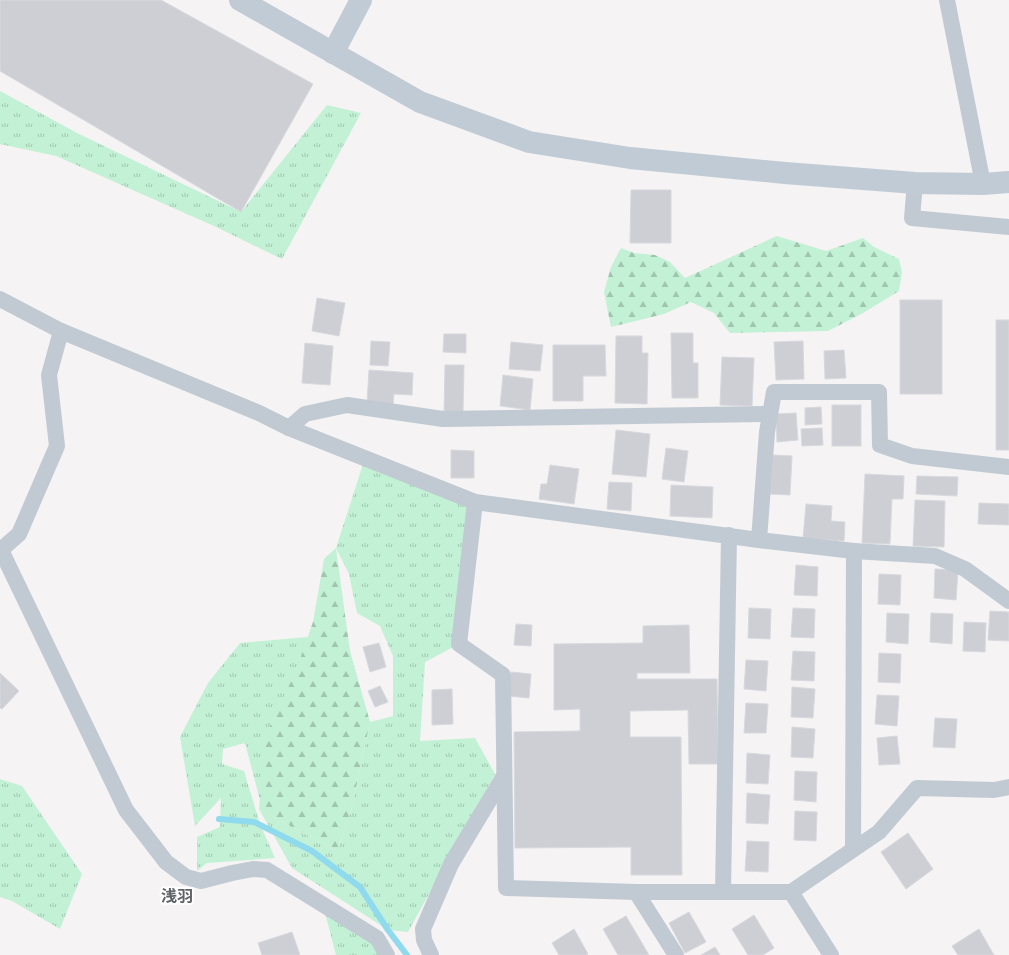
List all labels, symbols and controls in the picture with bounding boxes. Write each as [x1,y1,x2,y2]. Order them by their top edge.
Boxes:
district label: 浅羽 [161,887,193,906]

